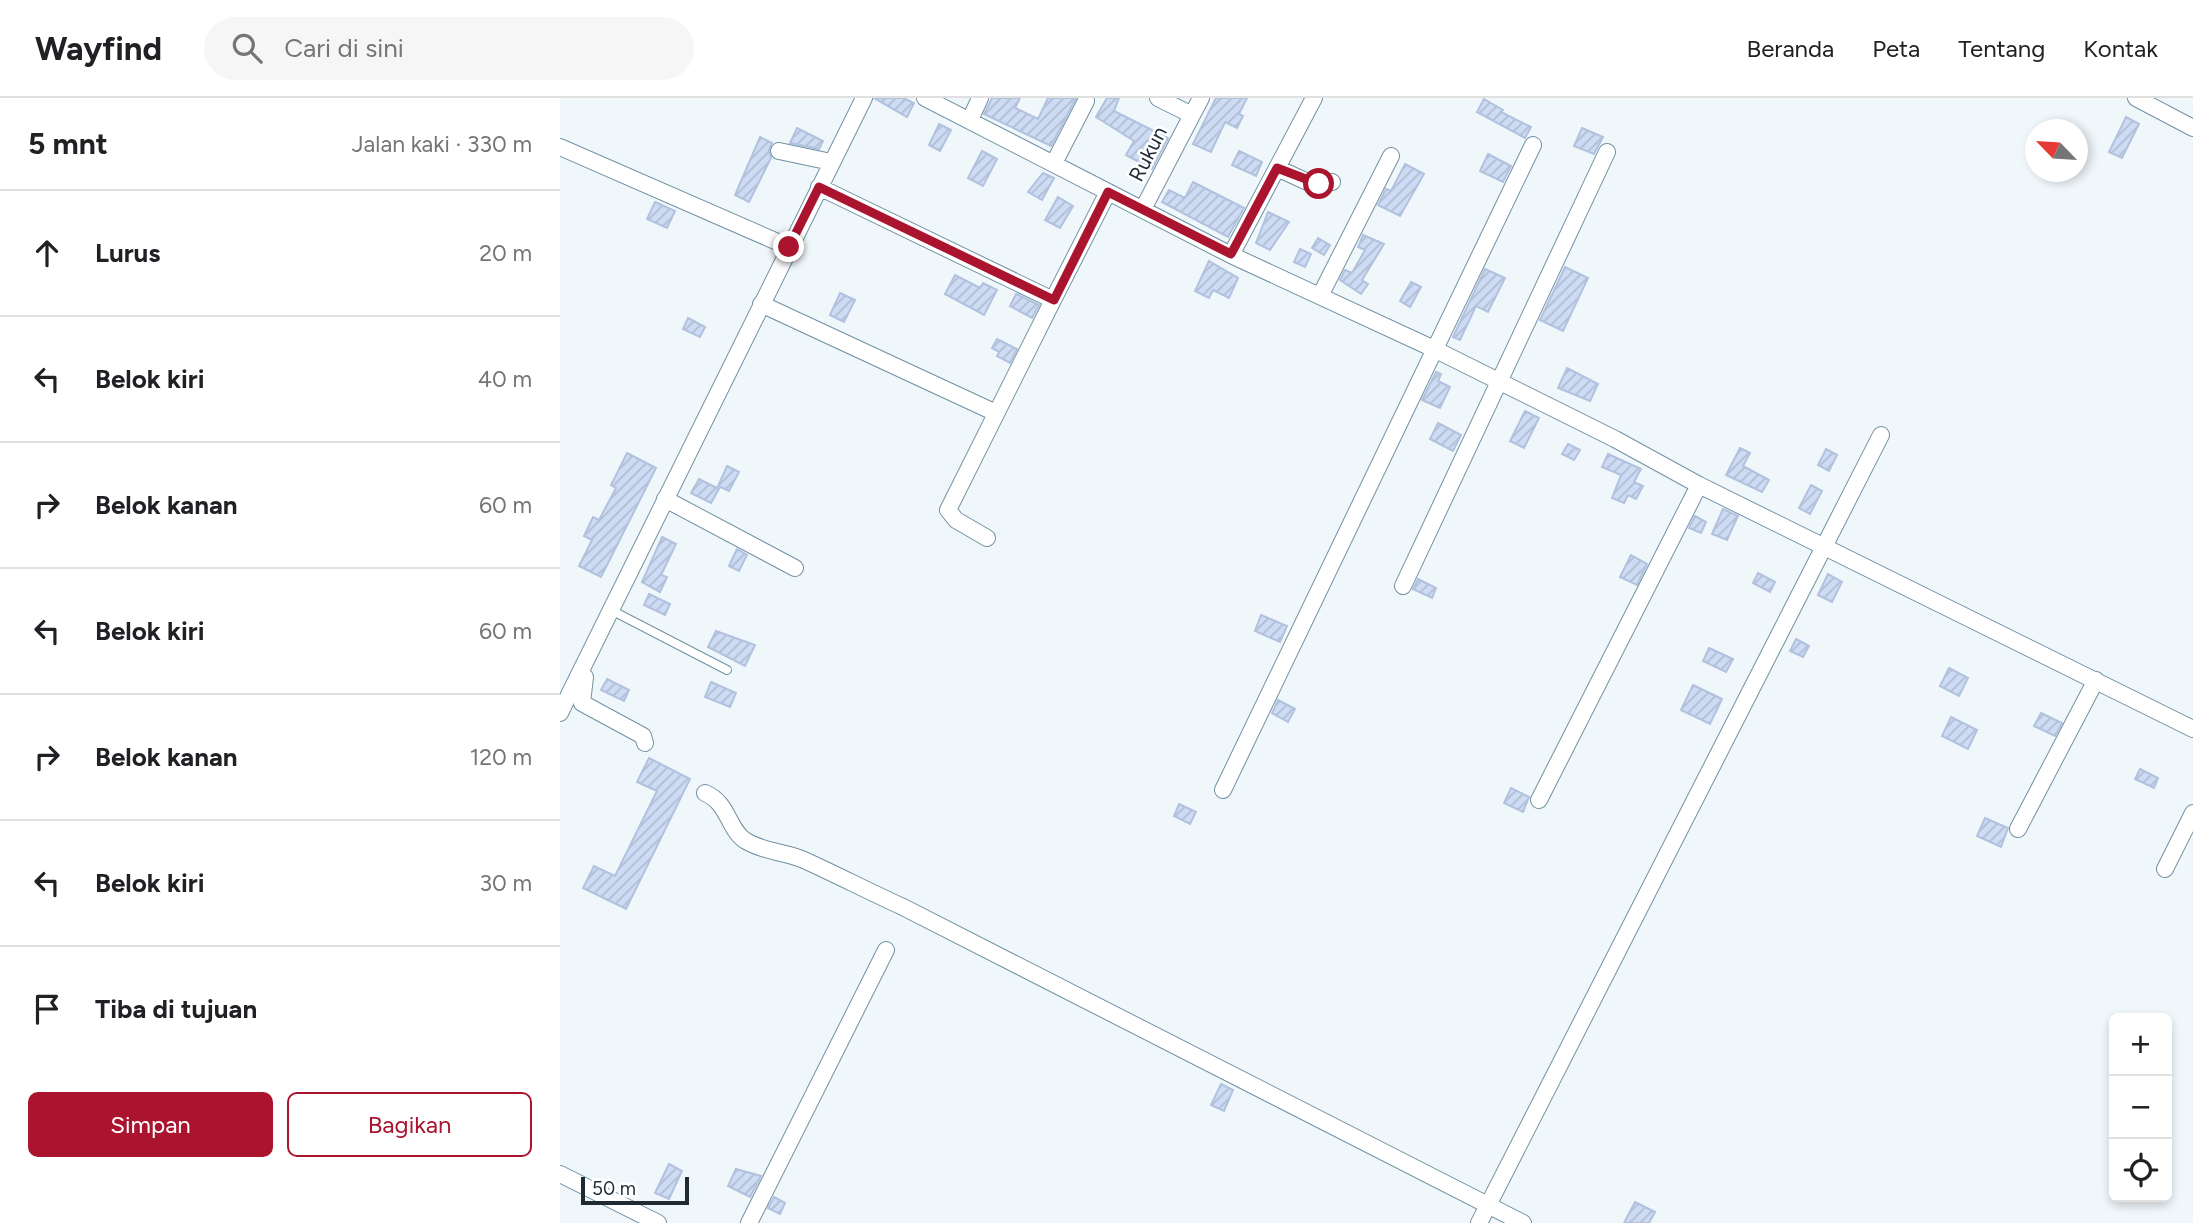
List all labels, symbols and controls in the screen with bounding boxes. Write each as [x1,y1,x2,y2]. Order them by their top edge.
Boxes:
search box [204,17,694,80]
text: Wayfind [35,29,162,68]
icon: search [228,29,266,67]
text: Cari di sini [284,32,404,64]
text: Beranda [1747,34,1834,63]
text: Peta [1872,34,1920,63]
text: Tentang [1958,34,2045,63]
text: Kontak [2083,34,2158,63]
north arrow [2025,119,2088,182]
street label: Rukun [1123,122,1172,186]
text: 5 mnt [28,125,108,162]
text: Jalan kaki · 330 m [352,130,532,158]
route start [1303,168,1334,199]
route end [773,231,804,262]
icon: ahead [28,234,66,272]
text: Lurus [95,237,160,269]
text: 20 m [479,239,532,267]
icon: left [28,360,66,398]
text: Belok kiri [95,363,204,395]
text: 40 m [478,365,532,393]
icon: right [28,486,66,524]
text: Belok kanan [95,489,238,521]
text: 60 m [479,491,532,519]
icon: left [28,612,66,650]
text: Belok kiri [95,615,204,647]
text: 60 m [479,617,532,645]
icon: right [28,738,66,776]
text: Belok kanan [95,741,238,773]
text: 120 m [470,743,532,771]
icon: left [28,864,66,902]
text: Belok kiri [95,867,204,899]
text: 30 m [479,869,532,897]
icon: arrive [28,990,66,1028]
text: Tiba di tujuan [95,993,257,1025]
map controls [2109,1013,2172,1202]
button: + [2109,1013,2172,1076]
button: − [2109,1076,2172,1139]
button: Simpan [28,1092,273,1157]
button: Bagikan [287,1092,532,1157]
button: locate [2109,1139,2172,1202]
scale bar [581,1174,690,1206]
text: 50 m [592,1177,636,1200]

